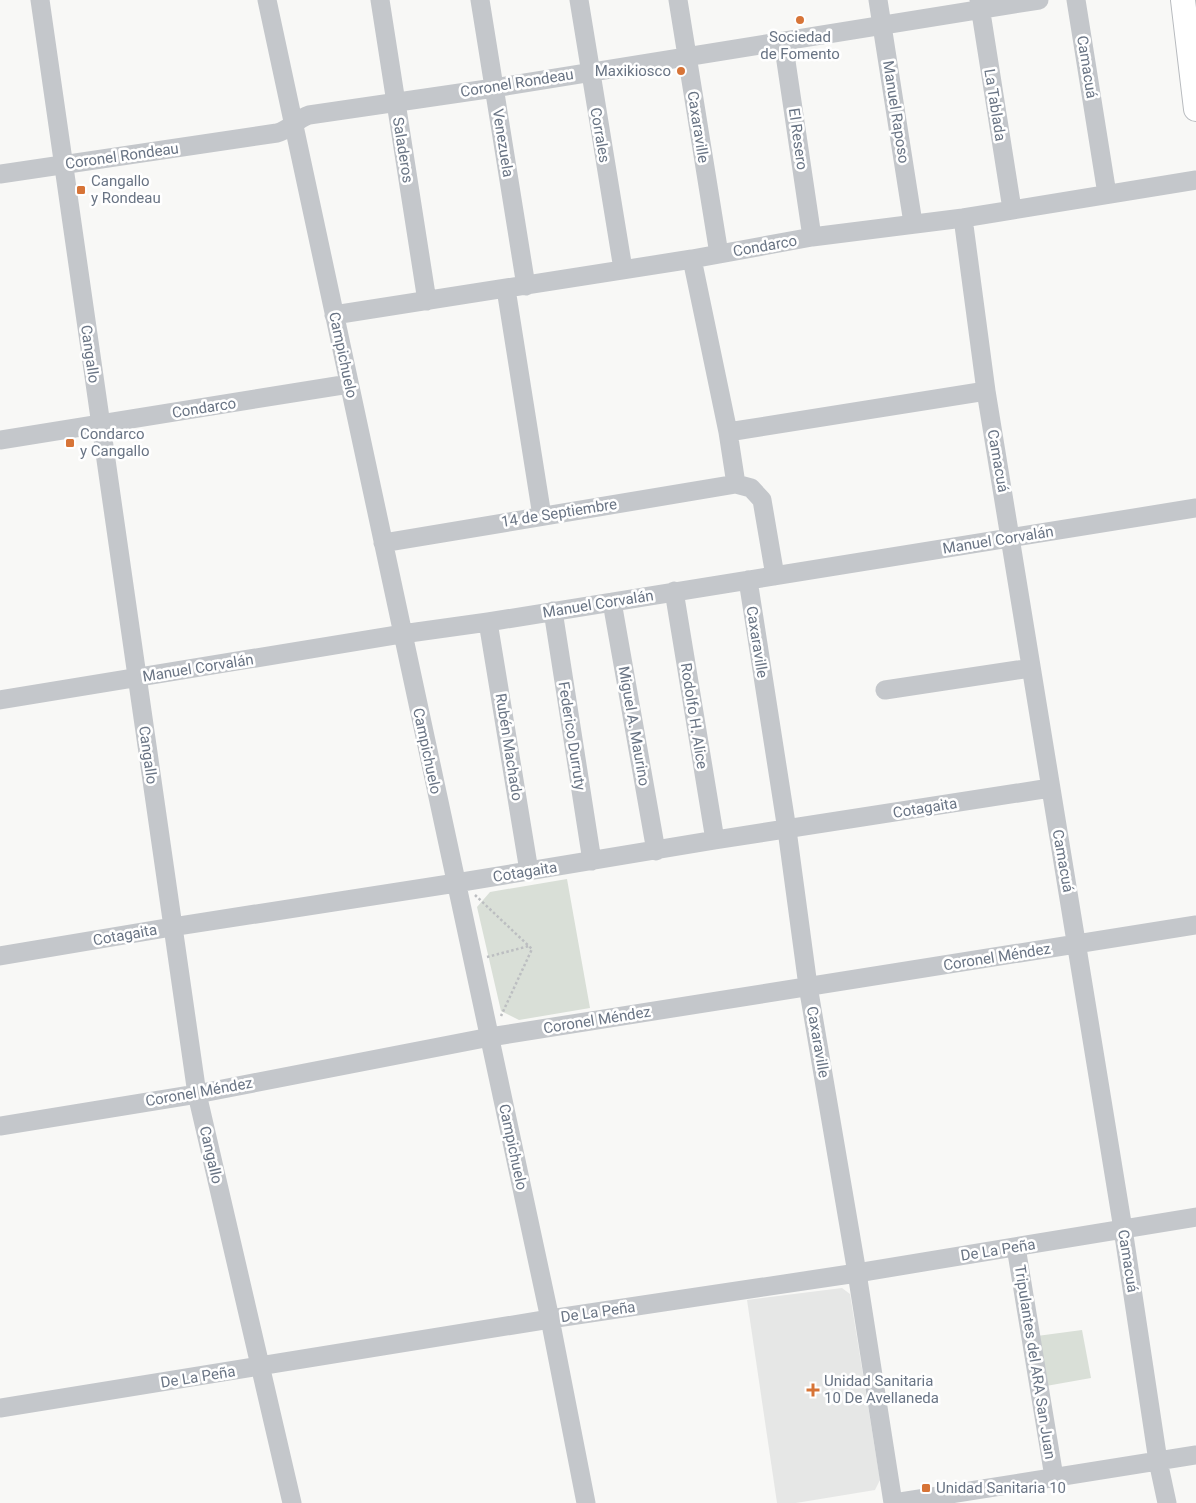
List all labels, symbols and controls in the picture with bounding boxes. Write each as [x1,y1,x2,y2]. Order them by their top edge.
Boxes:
marker: Sociedad de Fomento [794,14,806,26]
place label: Sociedad de Fomento [760,28,840,63]
street label: Camacuá [1073,34,1101,100]
street label: Manuel Raposo [879,59,913,165]
place label: Maxikiosco [595,62,671,80]
street label: Coronel Rondeau [459,65,575,101]
marker: Maxikiosco [675,65,687,77]
street label: La Tablada [980,68,1010,142]
street label: Caxaraville [683,90,713,164]
street label: Corrales [586,106,614,164]
street label: El Resero [785,107,811,171]
street label: Venezuela [489,108,517,178]
street label: Saladeros [389,116,417,184]
street label: Coronel Rondeau [64,139,180,173]
place label: Cangallo y Rondeau [91,172,161,207]
marker: Cangallo y Rondeau [75,184,87,196]
street label: Condarco [732,232,798,260]
street label: Campichuelo [325,310,361,400]
street label: Cangallo [77,324,103,384]
street label: Condarco [171,394,237,422]
place label: Condarco y Cangallo [80,425,149,460]
street label: Camacuá [984,428,1012,494]
marker: Condarco y Cangallo [64,437,76,449]
street label: 14 de Septiembre [500,495,618,531]
street label: Manuel Corvalán [941,522,1055,558]
street label: Manuel Corvalán [541,586,655,622]
street label: Caxaraville [742,605,772,679]
street label: Manuel Corvalán [141,650,255,686]
street label: Rodolfo H. Alice [677,662,711,770]
street label: Miguel A. Maurino [615,665,653,787]
street label: Federico Durruty [555,680,589,792]
street label: Rubén Machado [492,692,526,802]
street label: Campichuelo [409,706,445,796]
street label: Cangallo [135,725,161,785]
street label: Cotagaita [892,794,958,822]
street label: Camacuá [1049,828,1077,894]
street label: Cotagaita [492,858,558,886]
street label: Cotagaita [92,921,158,949]
street label: Coronel Méndez [942,940,1052,974]
street label: Coronel Méndez [542,1003,652,1037]
street label: Caxaraville [803,1005,833,1079]
street label: Coronel Méndez [144,1074,254,1110]
street label: Campichuelo [495,1102,531,1192]
street label: Cangallo [196,1124,226,1186]
street label: Camacuá [1114,1228,1142,1294]
street label: De La Peña [959,1235,1037,1265]
street label: Tripulantes del ARA San Juan [1011,1263,1059,1461]
street label: De La Peña [559,1298,637,1326]
street label: De La Peña [159,1362,237,1392]
place label: Unidad Sanitaria 10 De Avellaneda [824,1372,939,1407]
marker: Unidad Sanitaria 10 De Avellaneda [806,1383,820,1397]
place label: Unidad Sanitaria 10 [936,1479,1066,1497]
marker: Unidad Sanitaria 10 [920,1482,932,1494]

